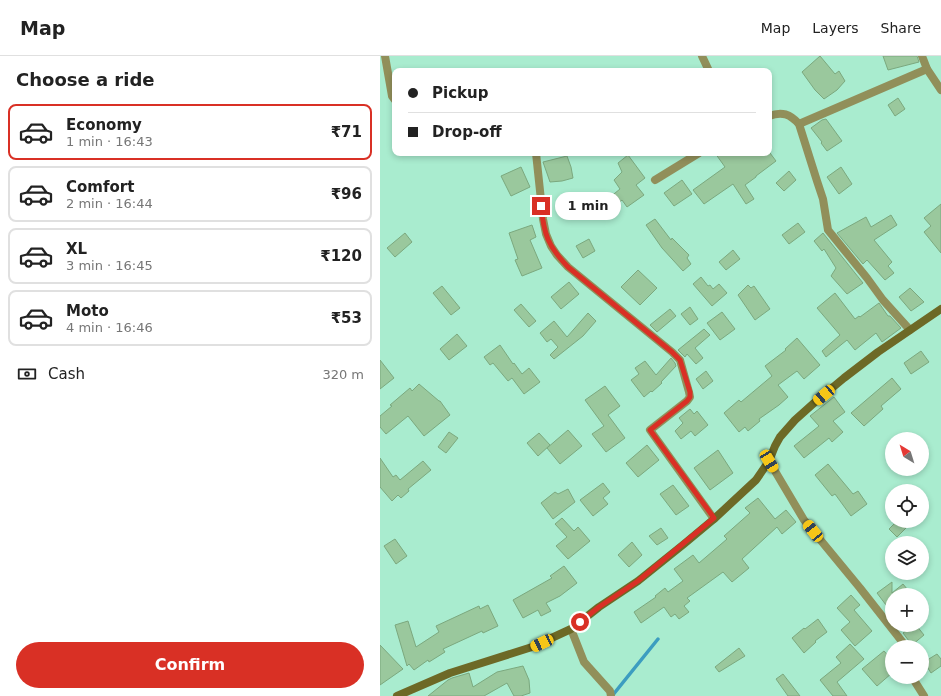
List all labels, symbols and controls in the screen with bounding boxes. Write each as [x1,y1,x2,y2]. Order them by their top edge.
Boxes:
text: Map [20,17,65,39]
text: Map [761,20,790,36]
text: Layers [812,20,859,36]
text: Share [881,20,921,36]
text: Choose a ride [16,69,155,90]
text: Pickup [432,84,488,102]
icon: car [18,114,54,150]
text: Economy [66,116,142,134]
text: ₹71 [331,123,362,141]
text: Drop-off [432,123,502,141]
text: 1 min · 16:43 [66,134,153,149]
icon: car [18,176,54,212]
text: Comfort [66,178,134,196]
text: ₹96 [331,185,362,203]
callout: 1 min [555,192,621,220]
text: 2 min · 16:44 [66,196,153,211]
route end [532,197,550,215]
text: 1 min [568,198,608,213]
icon: car [18,238,54,274]
text: XL [66,240,87,258]
text: ₹120 [320,247,362,265]
text: 3 min · 16:45 [66,258,153,273]
icon: car [18,300,54,336]
text: Moto [66,302,109,320]
text: ₹53 [331,309,362,327]
text: 4 min · 16:46 [66,320,153,335]
icon: cash [16,363,38,385]
text: Cash [48,365,85,383]
text: 320 m [322,367,364,382]
car [811,383,837,407]
north arrow [885,432,929,476]
map controls [885,432,929,684]
car [758,448,780,474]
button: locate [885,484,929,528]
car [801,518,825,544]
button: layers [885,536,929,580]
button: + [885,588,929,632]
route start [571,613,589,631]
car [529,632,555,654]
button: − [885,640,929,684]
button: Confirm [16,642,364,688]

